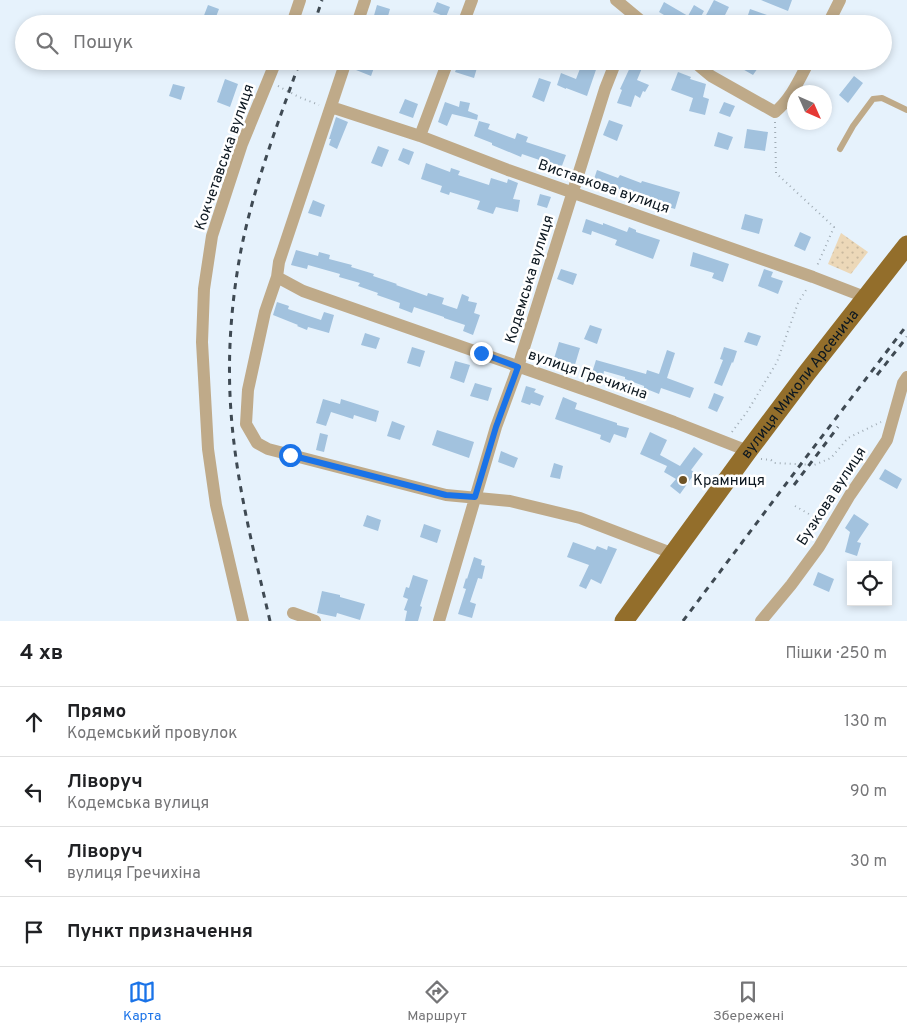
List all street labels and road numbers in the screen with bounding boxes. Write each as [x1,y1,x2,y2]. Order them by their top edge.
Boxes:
street label: Кокчетавська вулиця [191,82,259,233]
street label: Виставкова вулиця [535,156,672,219]
street label: Кодемська вулиця [502,213,559,346]
street label: вулиця Миколи Арсенича [737,306,864,463]
street label: вулиця Гречихіна [525,346,650,405]
street label: Бузкова вулиця [793,444,871,550]

